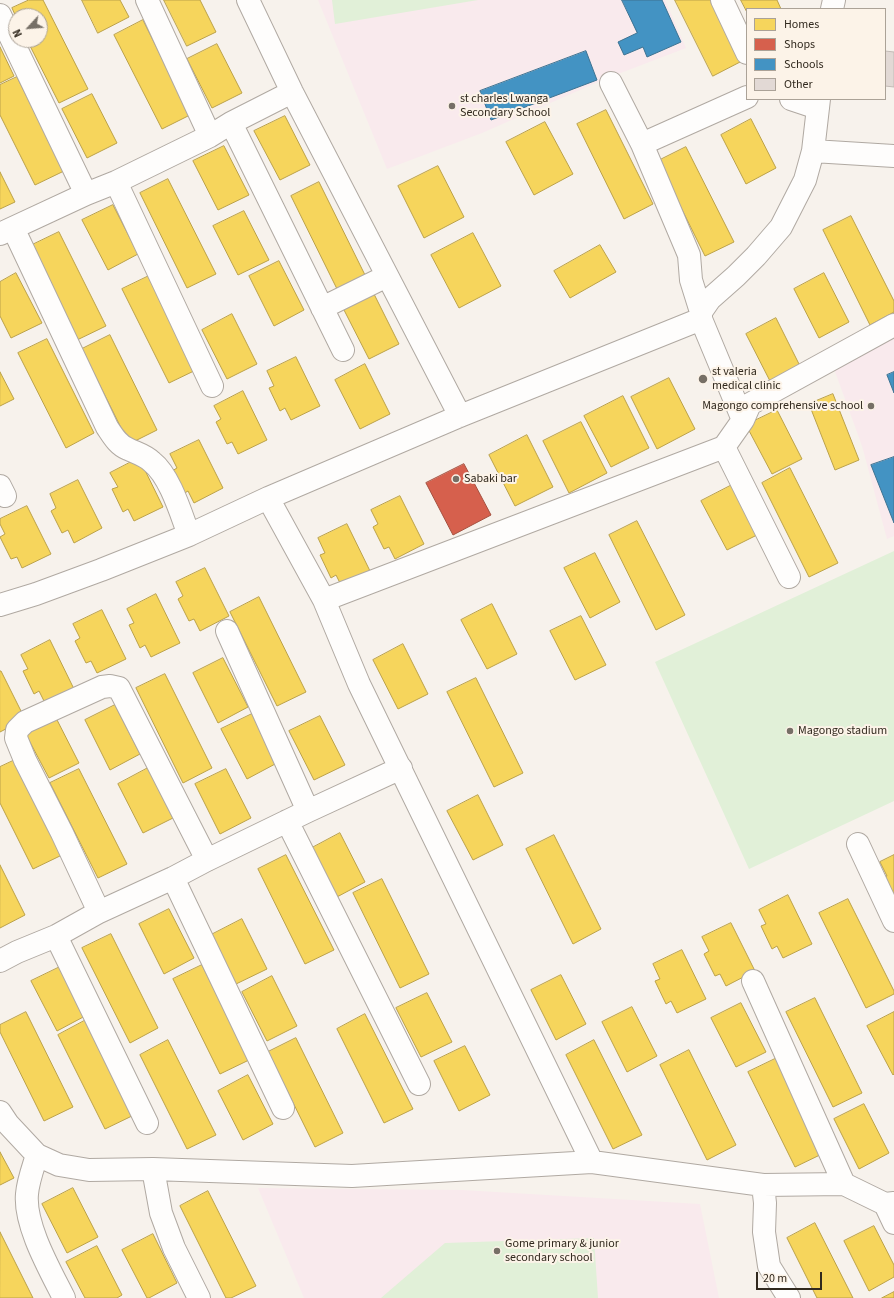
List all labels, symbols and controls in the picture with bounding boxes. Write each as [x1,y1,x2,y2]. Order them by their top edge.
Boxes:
north arrow [8,8,48,48]
legend [746,8,886,100]
text: Homes [784,16,819,33]
text: N [9,26,26,40]
text: Shops [784,36,815,53]
text: Schools [784,56,824,73]
text: Other [784,76,813,93]
place label: st charles Lwanga Secondary School [460,92,550,120]
marker: st charles Lwanga Secondary School [447,101,457,111]
place label: st valeria medical clinic [712,365,781,393]
marker: st valeria medical clinic [697,373,709,385]
place label: Magongo comprehensive school [702,399,863,413]
marker: Magongo comprehensive school [866,401,876,411]
place label: Sabaki bar [464,472,517,486]
marker: Sabaki bar [451,474,461,484]
place label: Magongo stadium [798,724,887,738]
marker: Magongo stadium [785,726,795,736]
place label: Gome primary & junior secondary school [505,1237,619,1265]
marker: Gome primary & junior secondary school [492,1246,502,1256]
scale bar [758,1264,824,1290]
text: 20 m [763,1270,787,1287]

